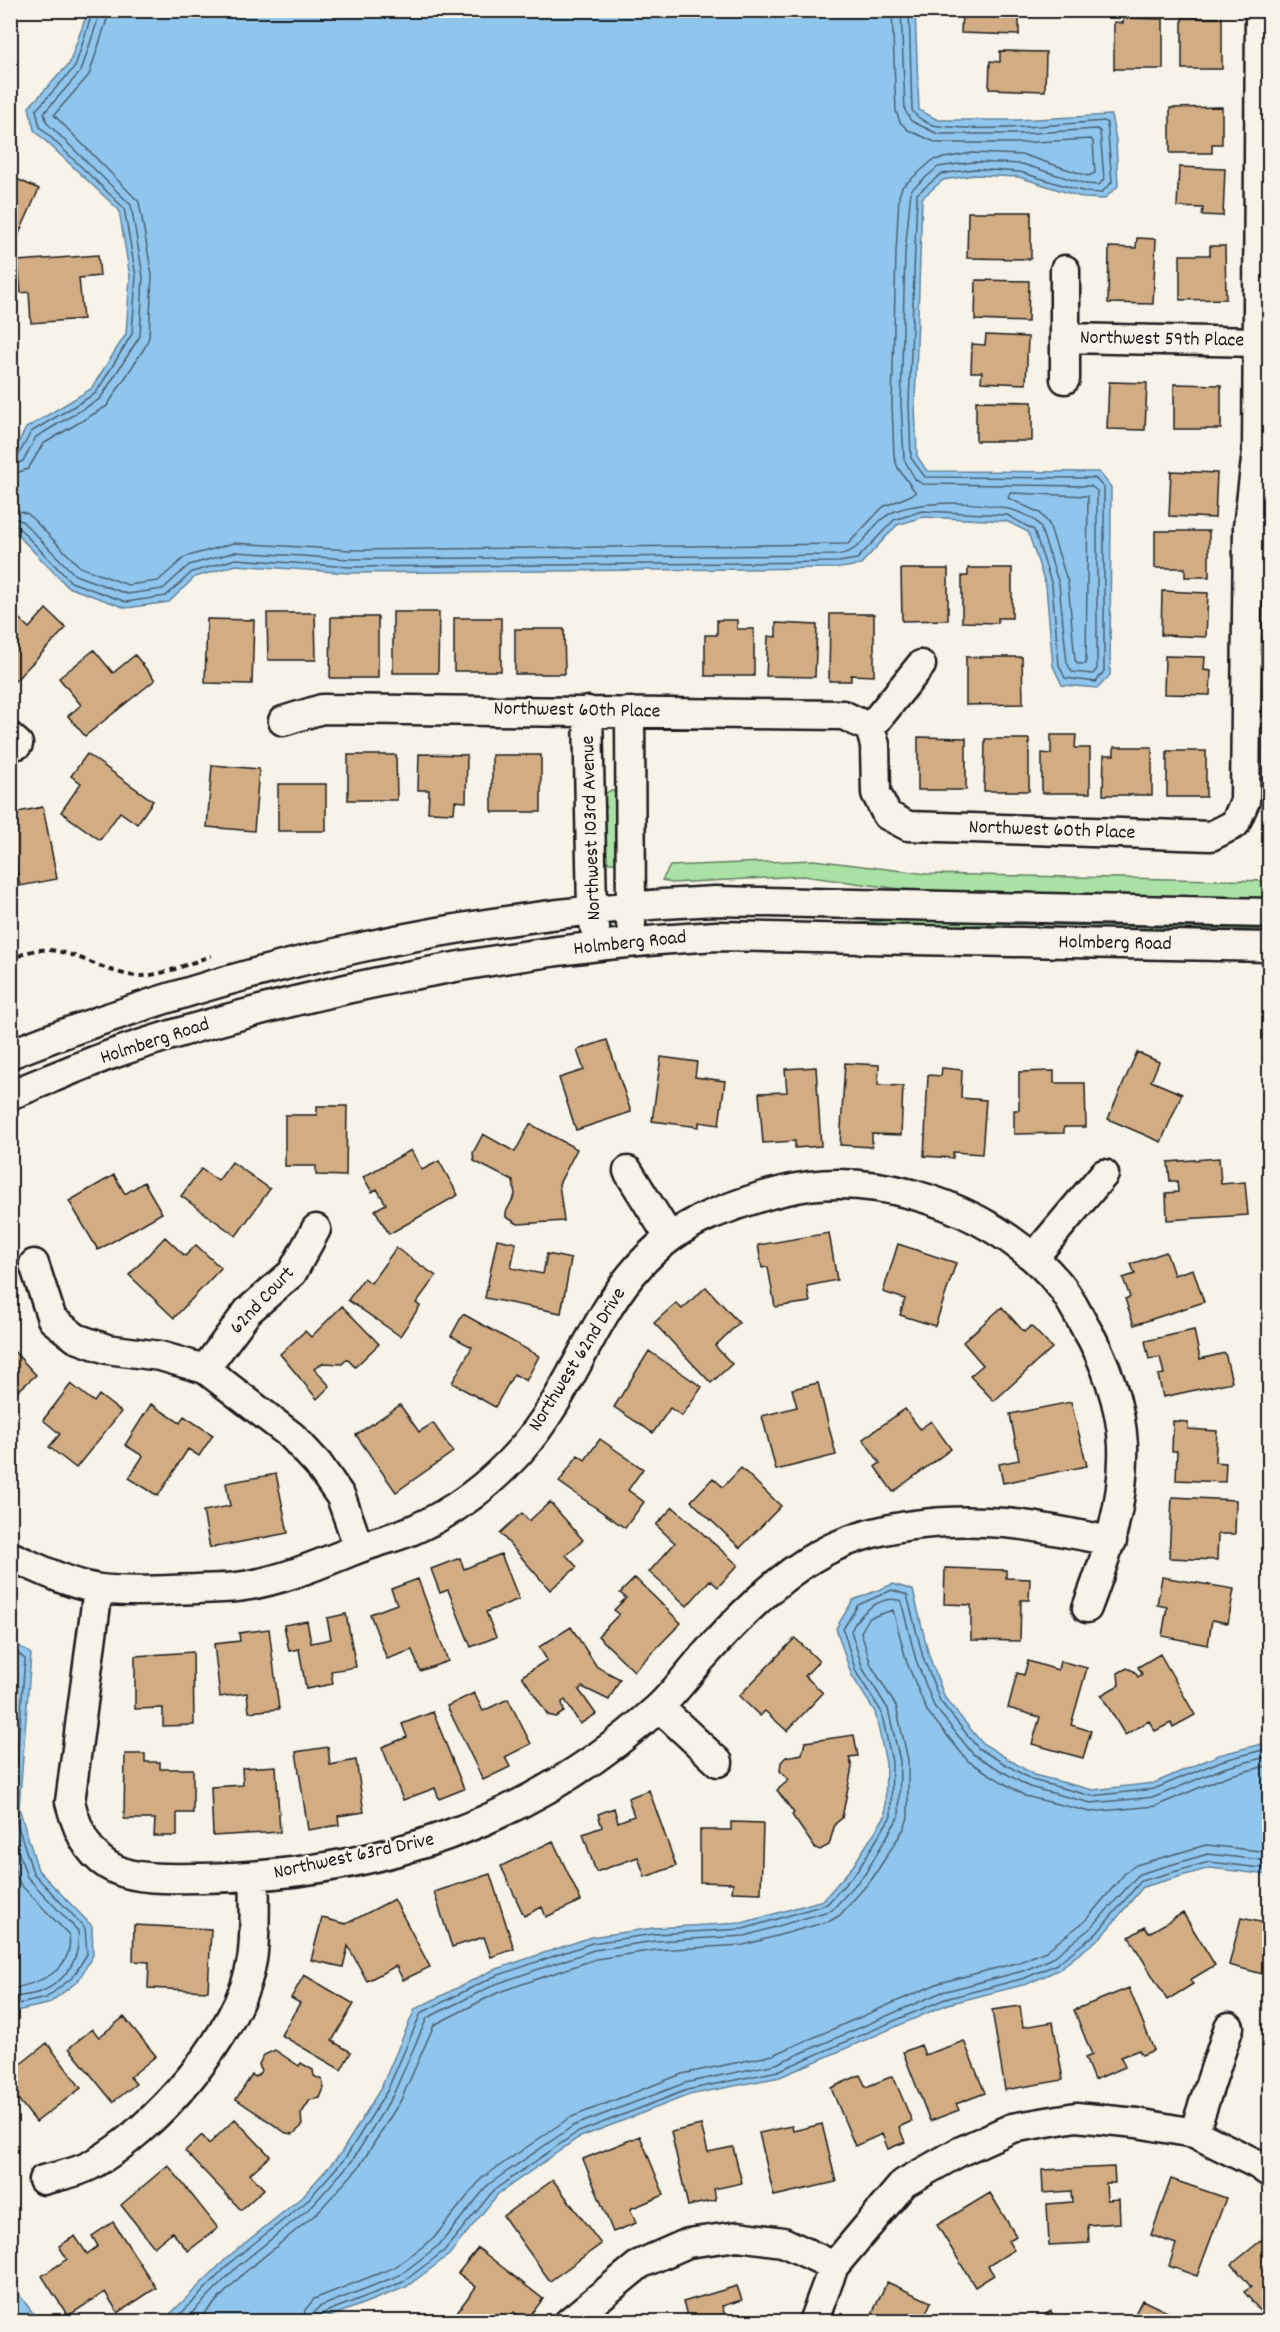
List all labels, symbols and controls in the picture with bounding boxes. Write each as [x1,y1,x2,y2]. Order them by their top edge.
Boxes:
street label: Northwest 59th Place [1080,325,1245,355]
street label: Northwest 60th Place [493,696,661,726]
street label: Northwest 103rd Avenue [575,735,609,921]
street label: Northwest 60th Place [968,814,1136,848]
street label: Holmberg Road [572,924,688,964]
street label: Holmberg Road [1058,929,1172,959]
street label: Holmberg Road [97,1011,213,1073]
street label: 62nd Court [224,1261,302,1341]
street label: Northwest 62nd Drive [522,1282,634,1437]
street label: Northwest 63rd Drive [271,1826,437,1888]

